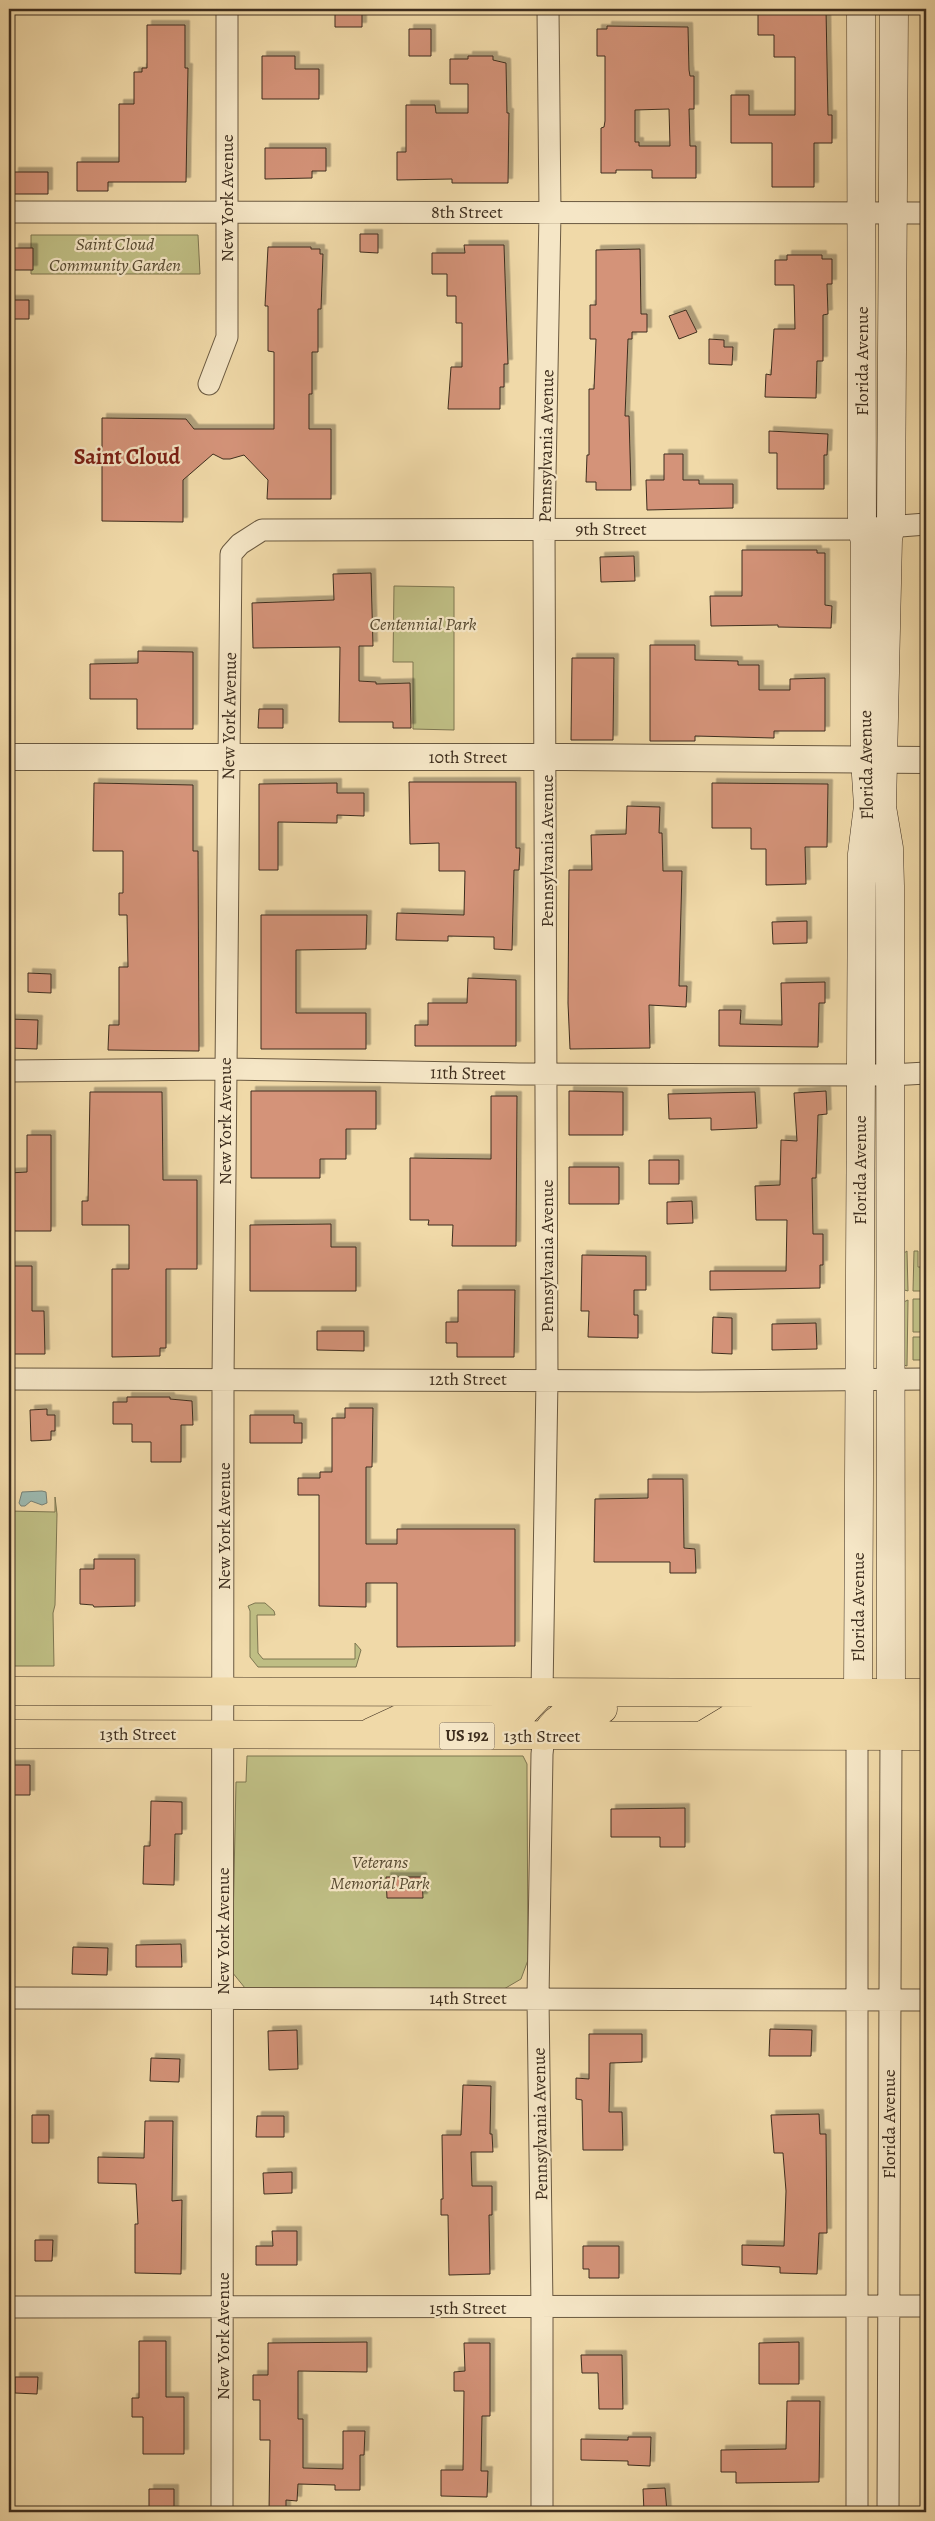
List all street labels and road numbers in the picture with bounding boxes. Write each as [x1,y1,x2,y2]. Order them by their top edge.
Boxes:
street label: New York Avenue [215,134,239,262]
street label: 8th Street [431,200,503,224]
street label: Florida Avenue [850,306,874,416]
street label: Pennsylvania Avenue [533,369,559,523]
street label: 9th Street [575,517,647,541]
street label: New York Avenue [216,652,242,780]
street label: Florida Avenue [853,710,879,820]
street label: 10th Street [428,745,508,769]
street label: Pennsylvania Avenue [535,774,559,928]
street label: New York Avenue [213,1057,237,1185]
street label: 11th Street [430,1060,506,1086]
street label: Florida Avenue [848,1115,872,1225]
street label: Pennsylvania Avenue [535,1179,559,1333]
street label: 12th Street [429,1367,507,1391]
street label: New York Avenue [212,1462,236,1590]
street label: Florida Avenue [846,1552,870,1662]
street label: 13th Street [99,1722,177,1746]
road number: US 192 [440,1722,494,1750]
street label: 13th Street [503,1724,581,1748]
street label: New York Avenue [211,1867,235,1995]
street label: 14th Street [429,1986,507,2010]
street label: Pennsylvania Avenue [527,2047,553,2201]
street label: Florida Avenue [877,2069,901,2179]
street label: New York Avenue [211,2272,235,2400]
street label: 15th Street [429,2296,507,2320]

